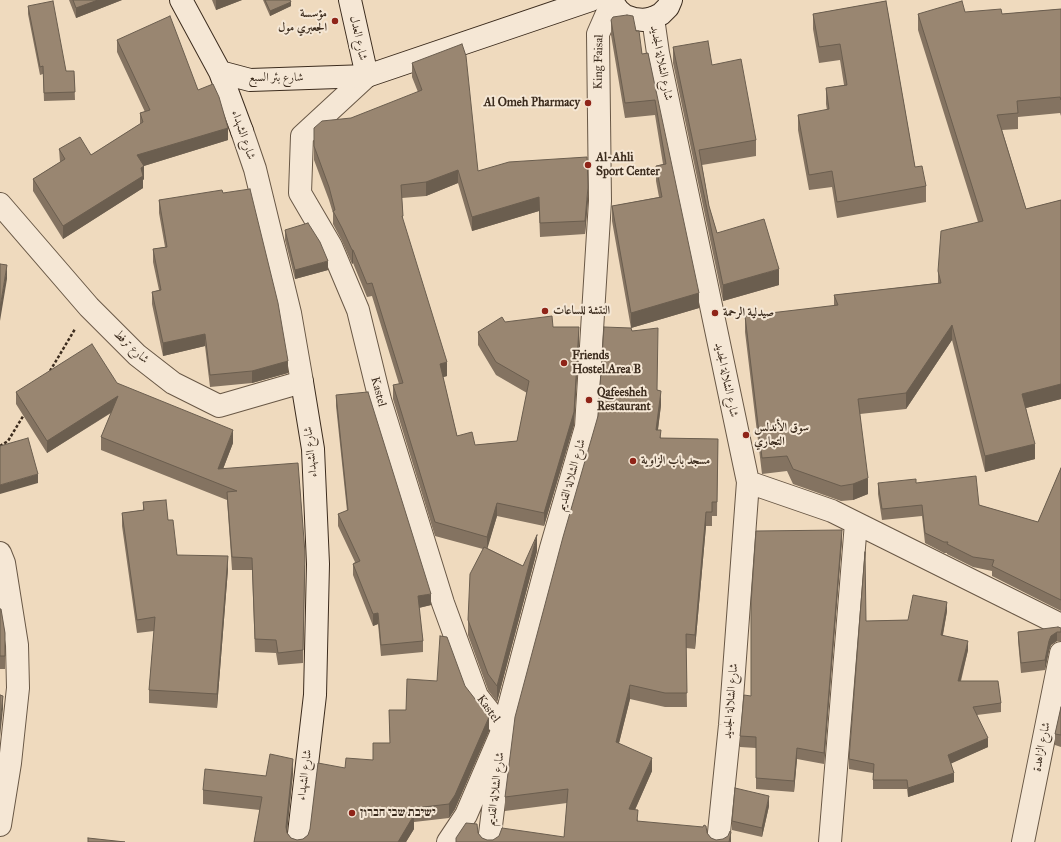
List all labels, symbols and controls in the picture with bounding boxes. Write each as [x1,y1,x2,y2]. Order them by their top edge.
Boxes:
place label: مؤسسة الجعبري مول [278,7,327,35]
street label: شارع العدل [346,14,370,62]
marker: مؤسسة الجعبري مول [330,16,340,26]
street label: شارع الشلالة الجديد [647,24,675,102]
street label: King Faisal [591,34,607,90]
street label: شارع بئر السبع [248,71,304,85]
place label: Al Omeh Pharmacy [484,96,580,110]
marker: Al Omeh Pharmacy [583,98,593,108]
street label: شارع الشهداء [228,109,258,161]
place label: Al-Ahli Sport Center [596,151,660,179]
marker: Al-Ahli Sport Center [583,160,593,170]
place label: النتشة للساعات [553,304,610,318]
marker: النتشة للساعات [540,306,550,316]
place label: صيدلية الرحمة [723,306,774,320]
marker: صيدلية الرحمة [710,308,720,318]
street label: شارع ترفط [110,327,152,367]
street label: شارع الشلالة الجديد [711,341,741,419]
place label: Friends Hostel.Area B [572,349,641,377]
marker: Friends Hostel.Area B [559,358,569,368]
street label: Kastel [367,375,389,409]
place label: Qafeesheh Restaurant [597,386,651,414]
marker: Qafeesheh Restaurant [584,395,594,405]
place label: سوق الأندلس التجاري [754,421,809,449]
street label: شارع الشهداء [301,426,321,478]
marker: سوق الأندلس التجاري [741,430,751,440]
street label: شارع الشلالة القديم [555,437,589,513]
place label: مسجد باب الزاوية [641,454,710,468]
marker: مسجد باب الزاوية [628,456,638,466]
street label: شارع الشلالة الجديد [721,663,741,739]
street label: Kastel [473,692,503,726]
street label: شارع الزاهدة [1030,721,1054,773]
street label: شارع الشهداء [295,749,315,801]
street label: شارع الشلالة القديم [484,751,508,827]
place label: ישיבת שבי חברון [360,806,436,820]
marker: ישיבת שבי חברון [347,808,357,818]

